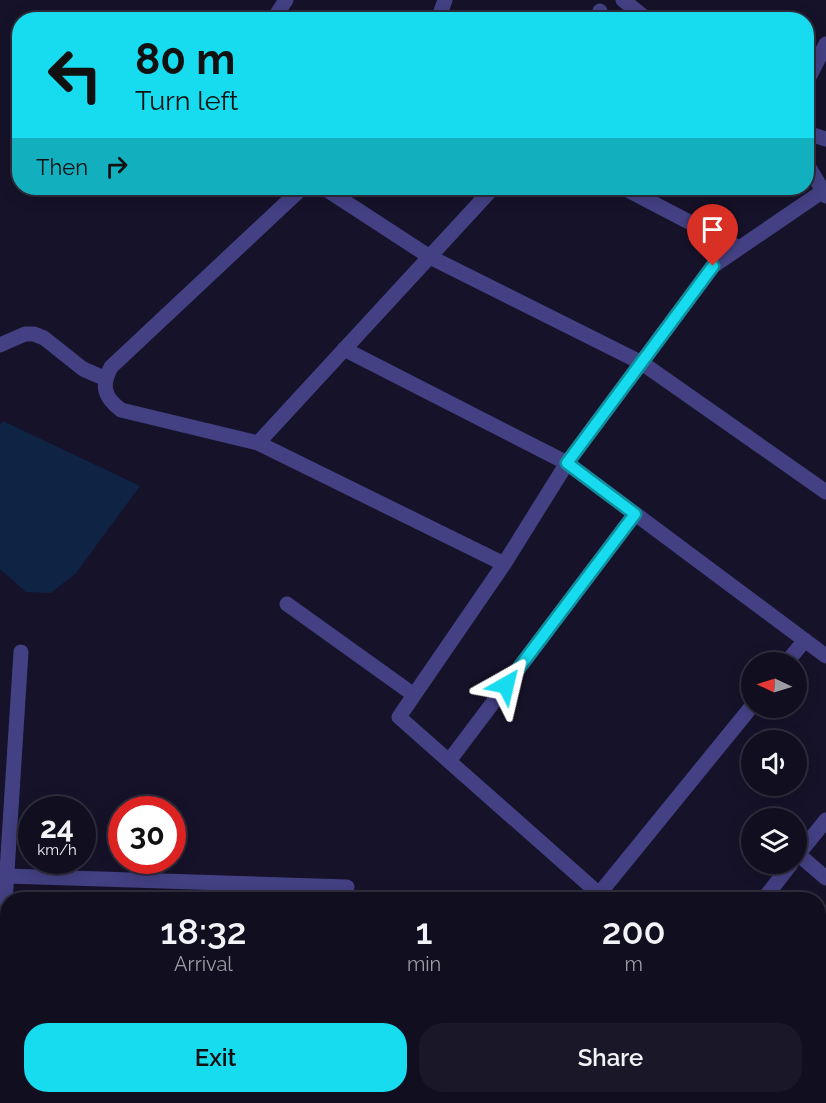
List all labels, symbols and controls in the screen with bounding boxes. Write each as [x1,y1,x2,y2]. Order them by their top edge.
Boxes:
text: 80 m [135,35,235,84]
icon: left [36,36,114,114]
text: Turn left [135,85,238,116]
icon: right [100,150,133,183]
text: Then [36,154,88,180]
pin [687,204,738,266]
icon: arrive [696,213,729,246]
north arrow [741,652,807,718]
map controls [741,652,807,874]
position arrow [474,653,538,717]
button: sound [741,730,807,796]
speed limit sign: 30 [108,796,186,874]
button: layers [741,808,807,874]
text: 24 [40,810,74,845]
text: km/h [37,841,77,859]
text: 18:32 [160,910,247,952]
text: 1 [416,910,433,952]
text: 200 [602,910,666,952]
text: Arrival [174,952,233,976]
text: min [407,952,441,976]
text: m [624,952,643,976]
button: Exit [24,1023,407,1092]
button: Share [419,1023,802,1092]

